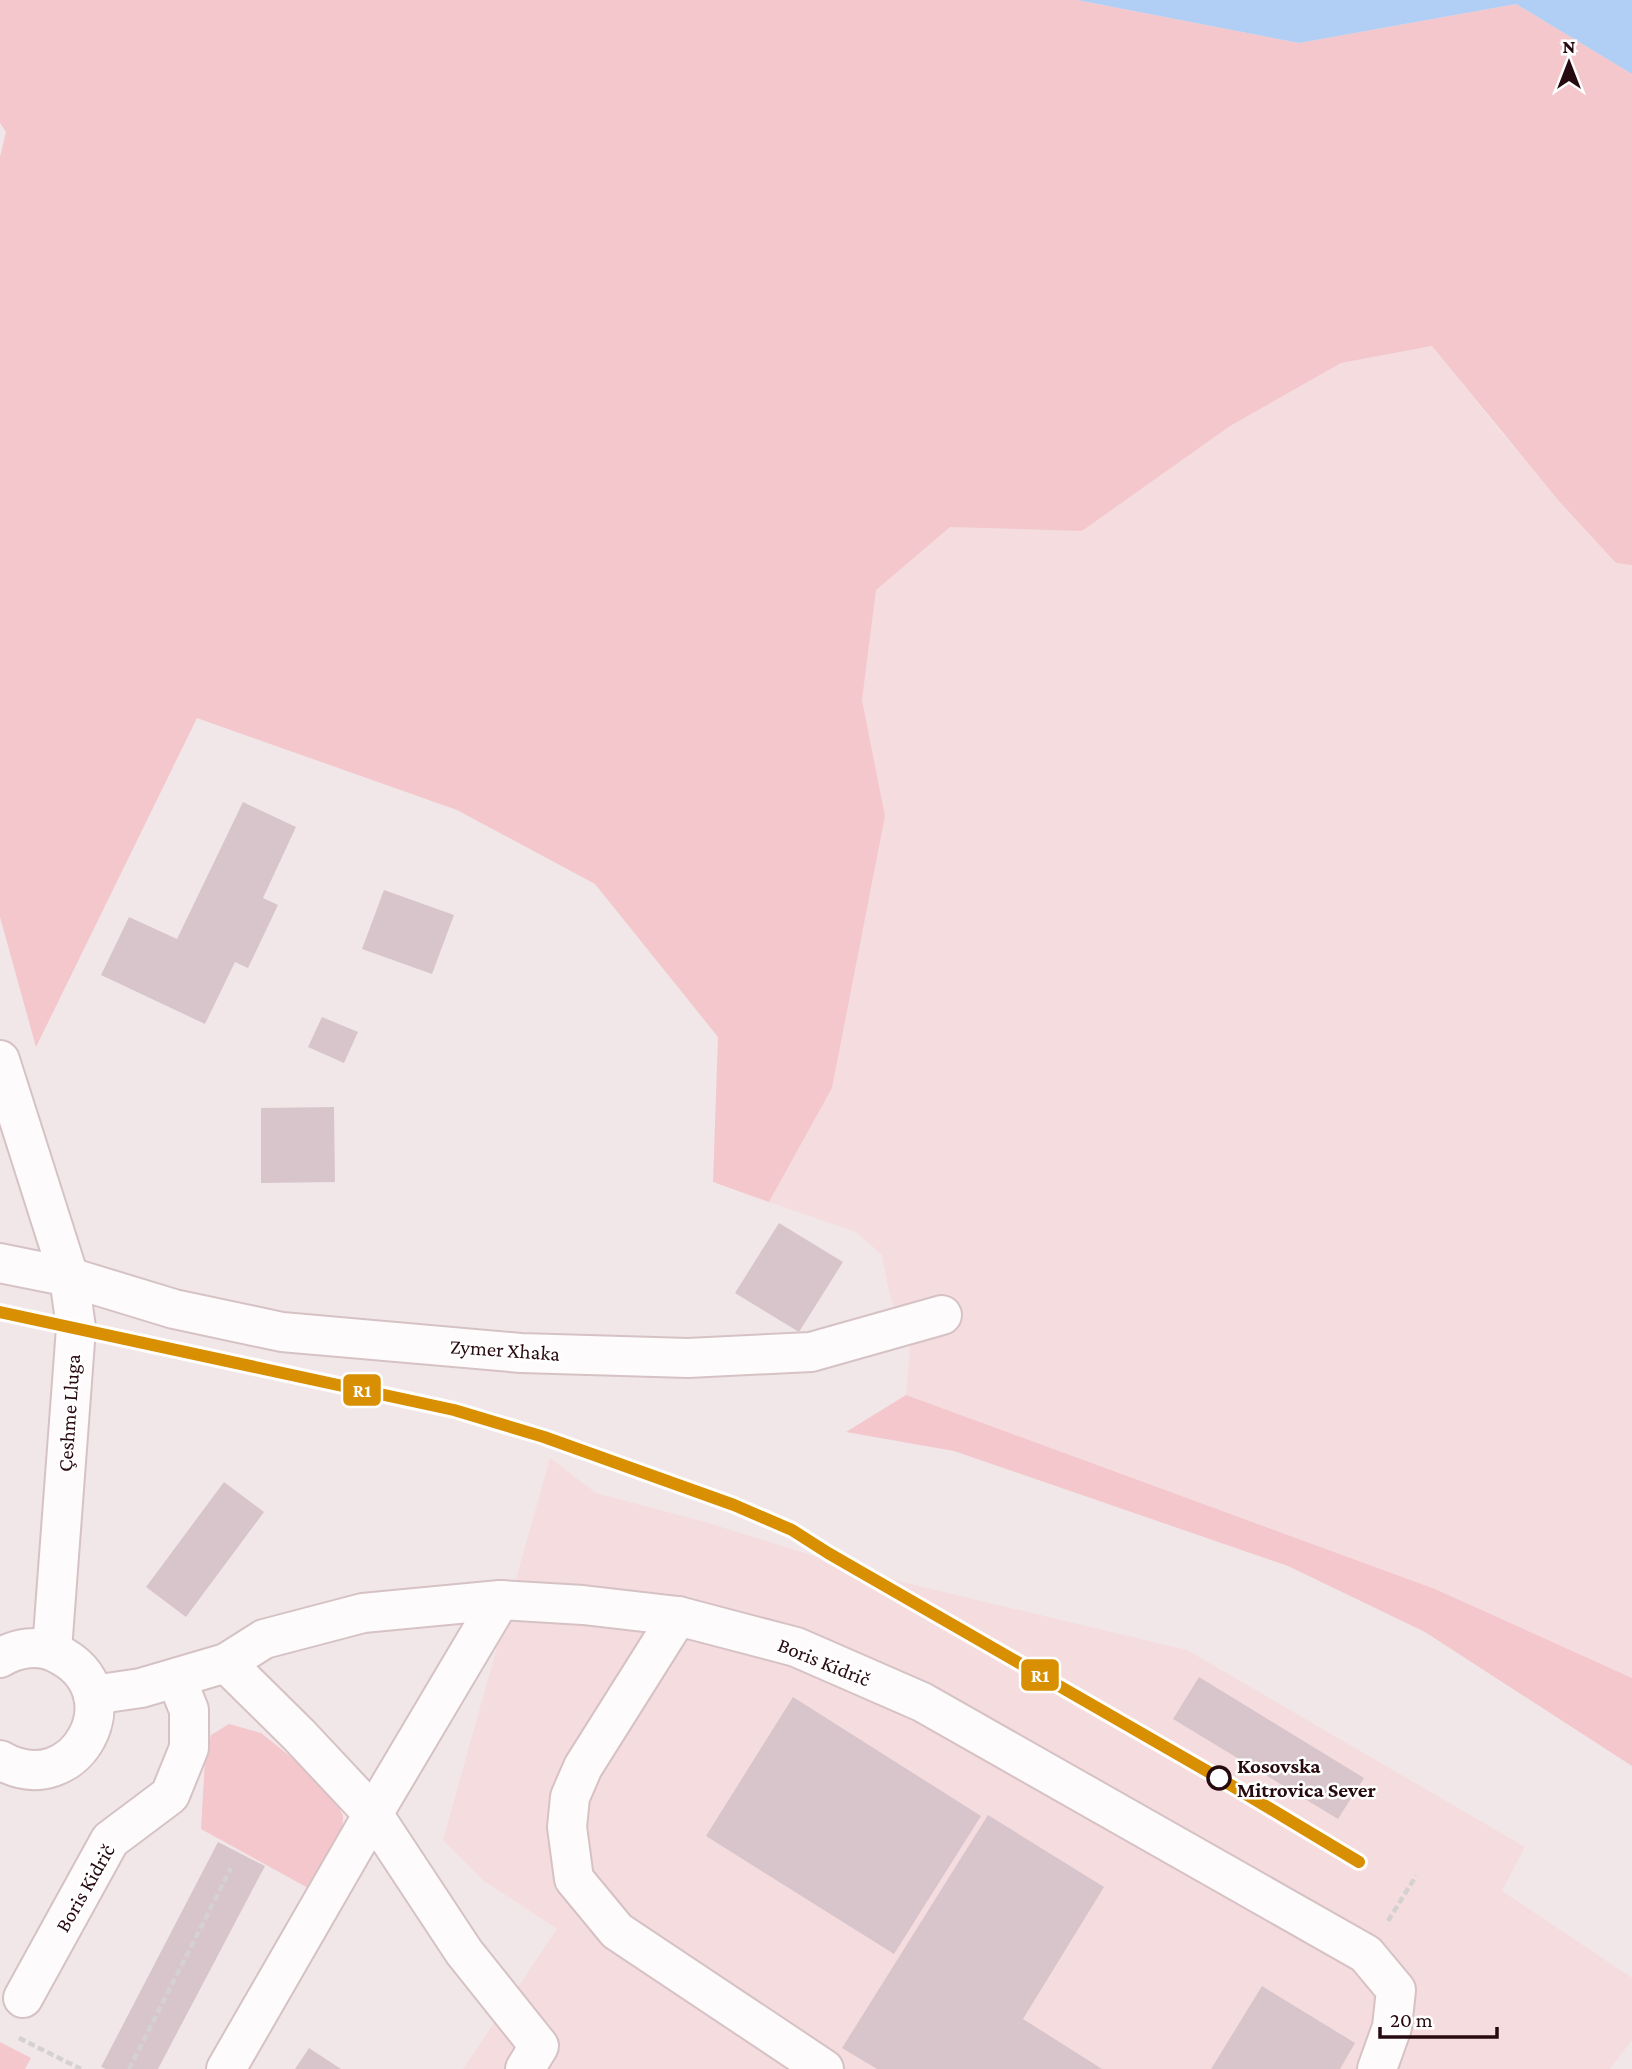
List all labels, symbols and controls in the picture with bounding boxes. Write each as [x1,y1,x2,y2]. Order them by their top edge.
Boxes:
north arrow [1534,28,1604,98]
text: N [1563,36,1576,57]
street label: Zymer Xhaka [449,1334,561,1366]
street label: Çeshme Lluga [53,1353,85,1473]
line badge: R1 [342,1373,382,1407]
text: R1 [353,1380,371,1401]
street label: Boris Kidrič [774,1633,874,1691]
line badge: R1 [1020,1658,1060,1692]
text: R1 [1031,1665,1049,1686]
place label: Kosovska Mitrovica Sever [1237,1754,1376,1802]
marker: Kosovska Mitrovica Sever [1207,1766,1231,1790]
street label: Boris Kidrič [50,1840,120,1936]
scale bar [1380,1996,1497,2040]
text: 20 m [1390,2008,1433,2032]

